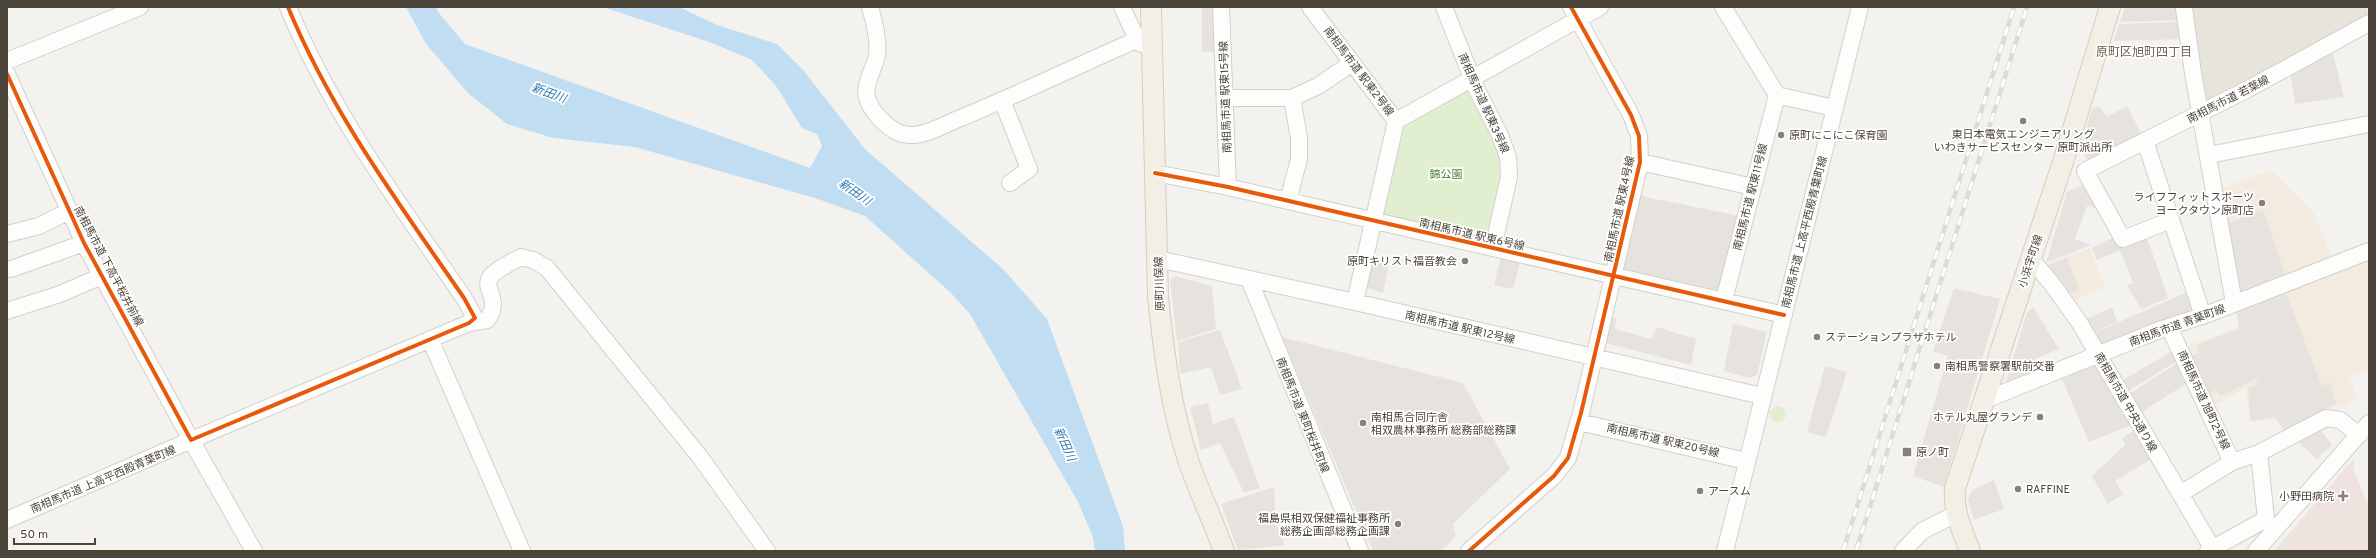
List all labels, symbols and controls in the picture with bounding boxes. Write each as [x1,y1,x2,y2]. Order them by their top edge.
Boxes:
street label: 南相馬市道 駅東2号線 [1320,24,1396,119]
street label: 南相馬市道 駅東15号線 [1217,40,1235,153]
district label: 原町区旭町四丁目 [2096,45,2192,61]
street label: 南相馬市道 駅東3号線 [1455,51,1511,156]
street label: 南相馬市道 若葉線 [2185,73,2272,127]
water label: 新田川 [529,80,570,108]
marker: 東日本電気エンジニアリング いわきサービスセンター 原町派出所 [2018,116,2028,126]
place label: 東日本電気エンジニアリング いわきサービスセンター 原町派出所 [1934,128,2113,155]
place label: 原町にこにこ保育園 [1789,129,1888,143]
marker: 原町にこにこ保育園 [1776,130,1786,140]
street label: 南相馬市道 駅東11号線 [1731,142,1771,252]
street label: 南相馬市道 駅東4号線 [1602,155,1638,264]
street label: 南相馬市道 上高平西殿青葉町線 [1779,155,1831,310]
park label: 錦公園 [1430,168,1463,182]
water label: 新田川 [835,176,875,211]
place label: ライフフィットスポーツ ヨークタウン原町店 [2133,191,2254,218]
marker: ライフフィットスポーツ ヨークタウン原町店 [2257,198,2267,208]
street label: 南相馬市道 下高平桜井前線 [70,204,146,329]
street label: 南相馬市道 駅東6号線 [1418,216,1526,254]
street label: 小浜字町線 [2016,233,2046,290]
place label: 原町キリスト福音教会 [1347,255,1457,269]
street label: 原町川俣線 [1152,256,1168,312]
marker: 原町キリスト福音教会 [1460,256,1470,266]
street label: 南相馬市道 青葉町線 [2127,302,2227,350]
street label: 南相馬市道 駅東12号線 [1403,309,1516,347]
place label: ステーションプラザホテル [1825,331,1956,345]
marker: ステーションプラザホテル [1812,332,1822,342]
street label: 南相馬市道 旭町2号線 [2174,348,2232,452]
street label: 南相馬市道 中央通り線 [2091,350,2159,455]
street label: 南相馬市道 東町桜井町線 [1272,355,1332,475]
place label: 南相馬警察署駅前交番 [1945,360,2055,374]
marker: 南相馬警察署駅前交番 [1932,361,1942,371]
place label: 南相馬合同庁舎 相双農林事務所 総務部総務課 [1371,411,1517,438]
place label: ホテル丸屋グランデ [1933,411,2032,425]
marker: ホテル丸屋グランデ [2035,412,2045,422]
marker: 南相馬合同庁舎 相双農林事務所 総務部総務課 [1358,418,1368,428]
street label: 南相馬市道 駅東20号線 [1605,421,1721,461]
water label: 新田川 [1049,425,1080,466]
street label: 南相馬市道 上高平西殿青葉町線 [29,443,178,517]
marker: 原ノ町 [1901,446,1913,458]
place label: 原ノ町 [1916,446,1949,460]
place label: RAFFINE [2026,483,2070,497]
marker: RAFFINE [2013,484,2023,494]
place label: アースム [1708,485,1751,499]
marker: アースム [1695,486,1705,496]
place label: 小野田病院 [2279,490,2334,504]
marker: 小野田病院 [2337,490,2349,502]
place label: 福島県相双保健福祉事務所 総務企画部総務企画課 [1258,512,1391,539]
marker: 福島県相双保健福祉事務所 総務企画部総務企画課 [1393,519,1403,529]
scale bar [14,520,95,546]
text: 50 m [20,527,48,543]

